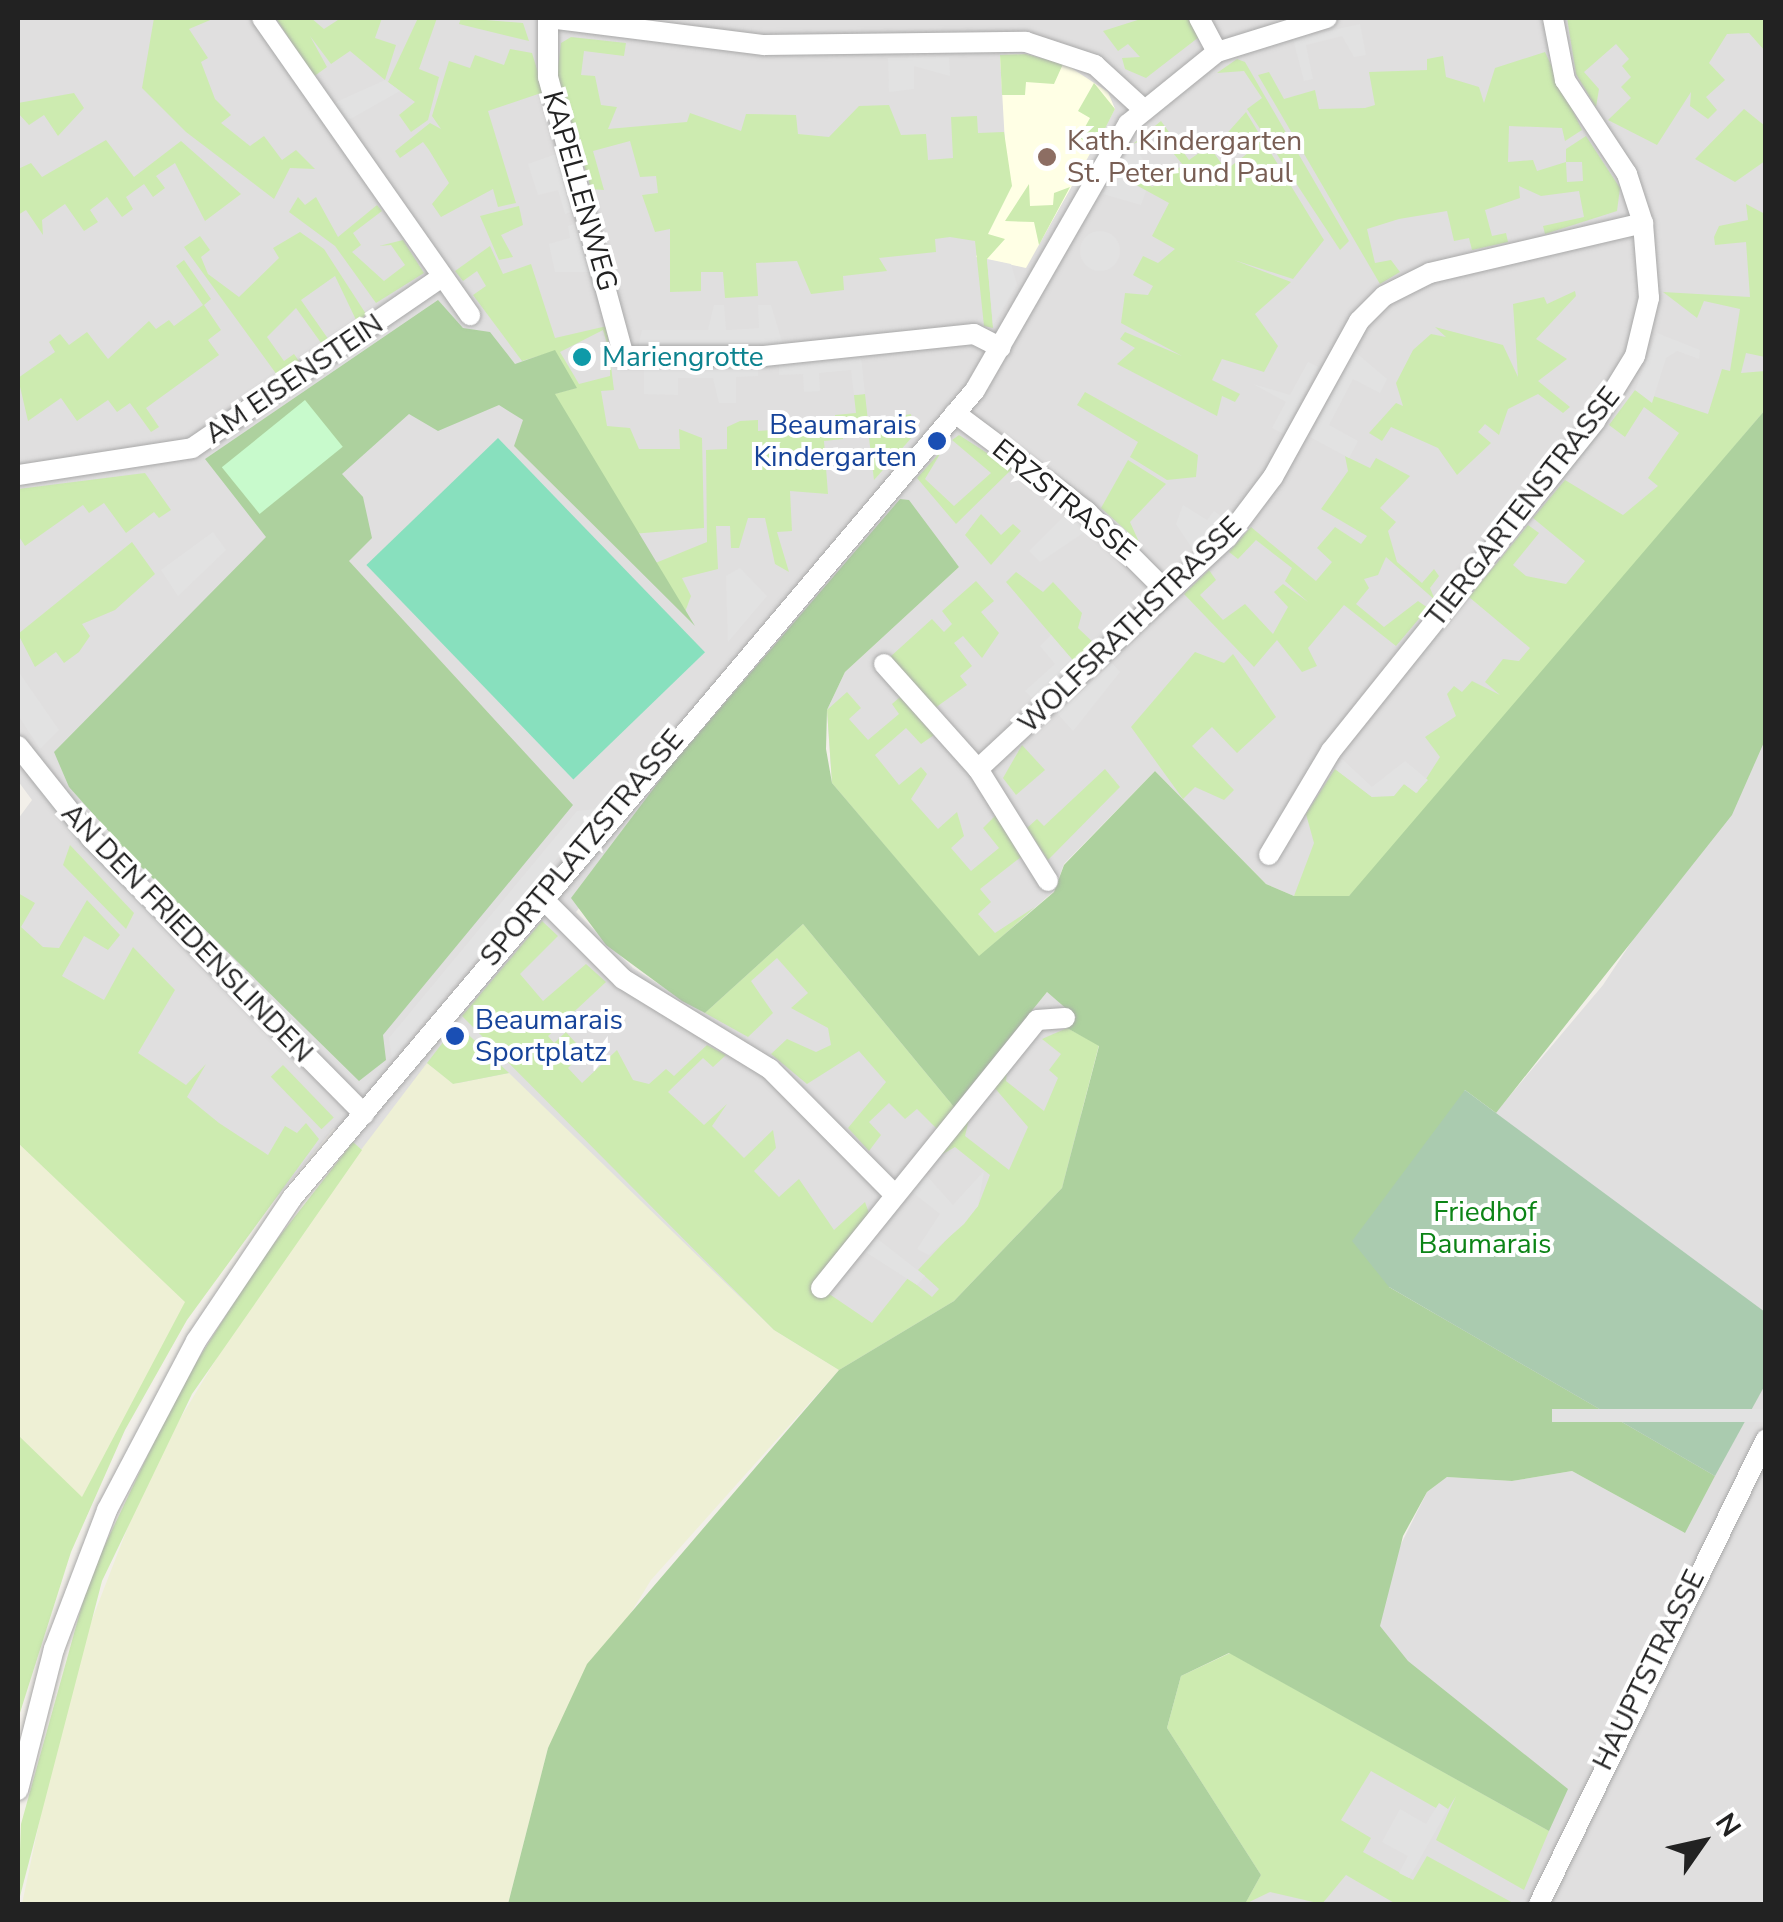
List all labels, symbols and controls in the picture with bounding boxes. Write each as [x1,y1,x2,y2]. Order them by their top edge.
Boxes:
street label: KAPELLENWEG [535,87,625,295]
place label: Kath. Kindergarten St. Peter und Paul [1067,124,1302,190]
marker: Kath. Kindergarten St. Peter und Paul [1036,146,1058,168]
street label: AM EISENSTEIN [199,307,389,451]
place label: Mariengrotte [602,340,764,374]
marker: Mariengrotte [571,346,593,368]
street label: TIERGARTENSTRASSE [1419,380,1627,634]
place label: Beaumarais Kindergarten [754,408,917,474]
marker: Beaumarais Kindergarten [926,430,948,452]
street label: ERZSTRASSE [986,432,1142,568]
street label: WOLFSRATHSTRASSE [1012,510,1248,740]
street label: SPORTPLATZSTRASSE [473,723,691,973]
street label: AN DEN FRIEDENSLINDEN [54,797,320,1069]
place label: Beaumarais Sportplatz [475,1003,623,1069]
marker: Beaumarais Sportplatz [444,1025,466,1047]
park label: Friedhof Baumarais [1419,1195,1551,1261]
street label: HAUPTSTRASSE [1586,1564,1712,1776]
north arrow [1653,1792,1753,1892]
text: N [1706,1806,1749,1845]

